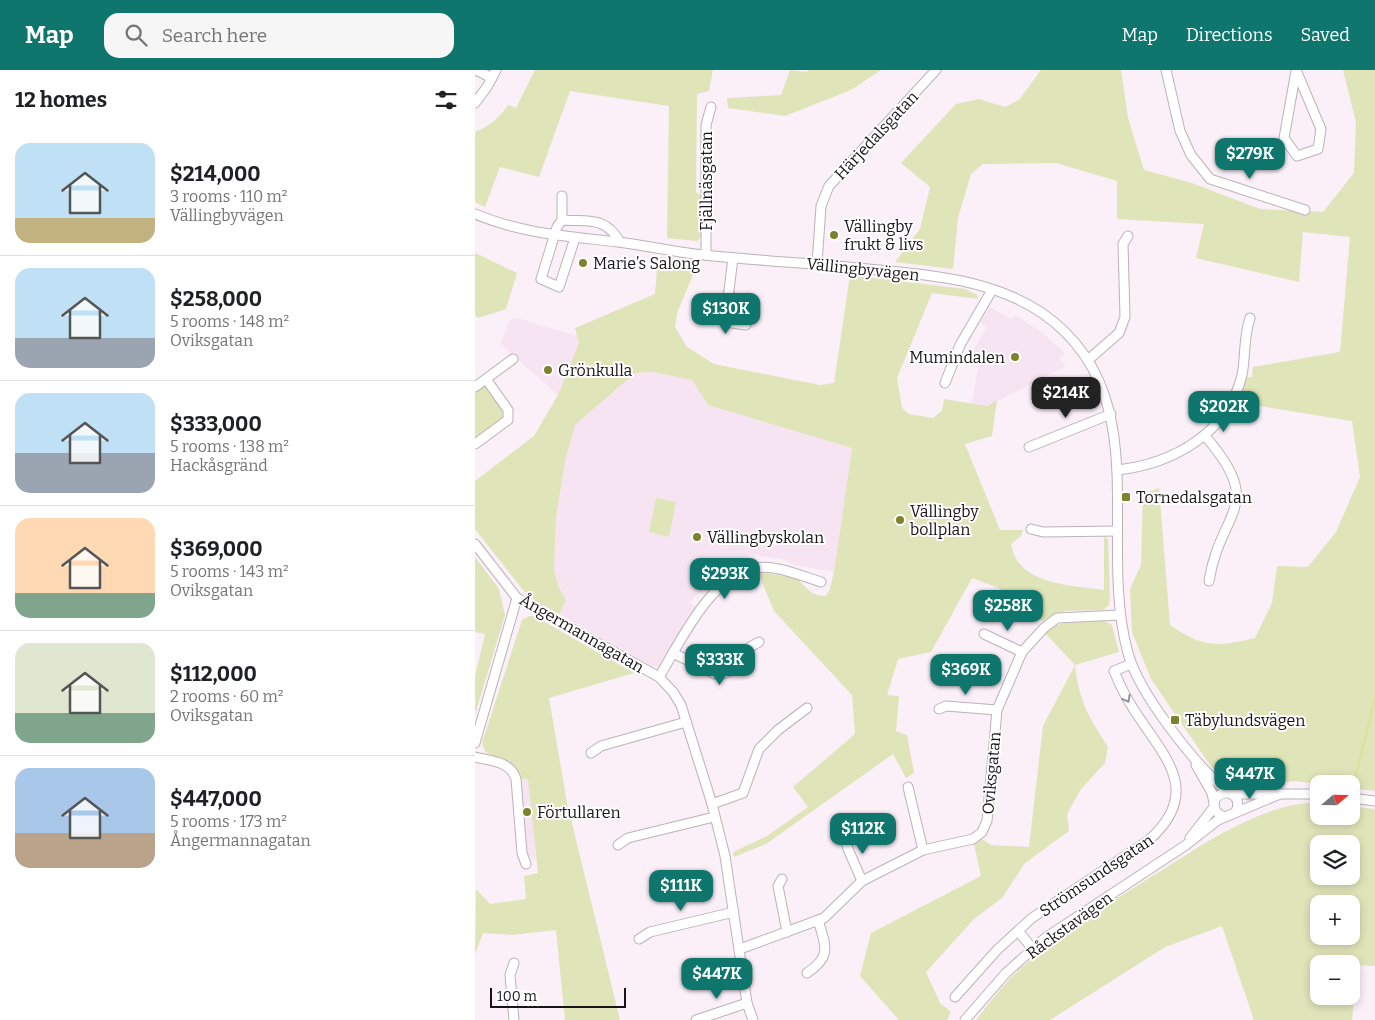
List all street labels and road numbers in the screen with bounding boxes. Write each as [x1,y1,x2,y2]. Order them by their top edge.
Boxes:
street label: Härjedalsgatan [831,87,922,183]
street label: Fjällnäsgatan [697,131,716,231]
street label: Vällingbyvägen [805,254,920,285]
street label: Ångermannagatan [516,589,648,677]
street label: Oviksgatan [978,731,1005,815]
street label: Strömsundsgatan [1036,830,1157,921]
street label: Råckstavägen [1023,888,1116,963]

